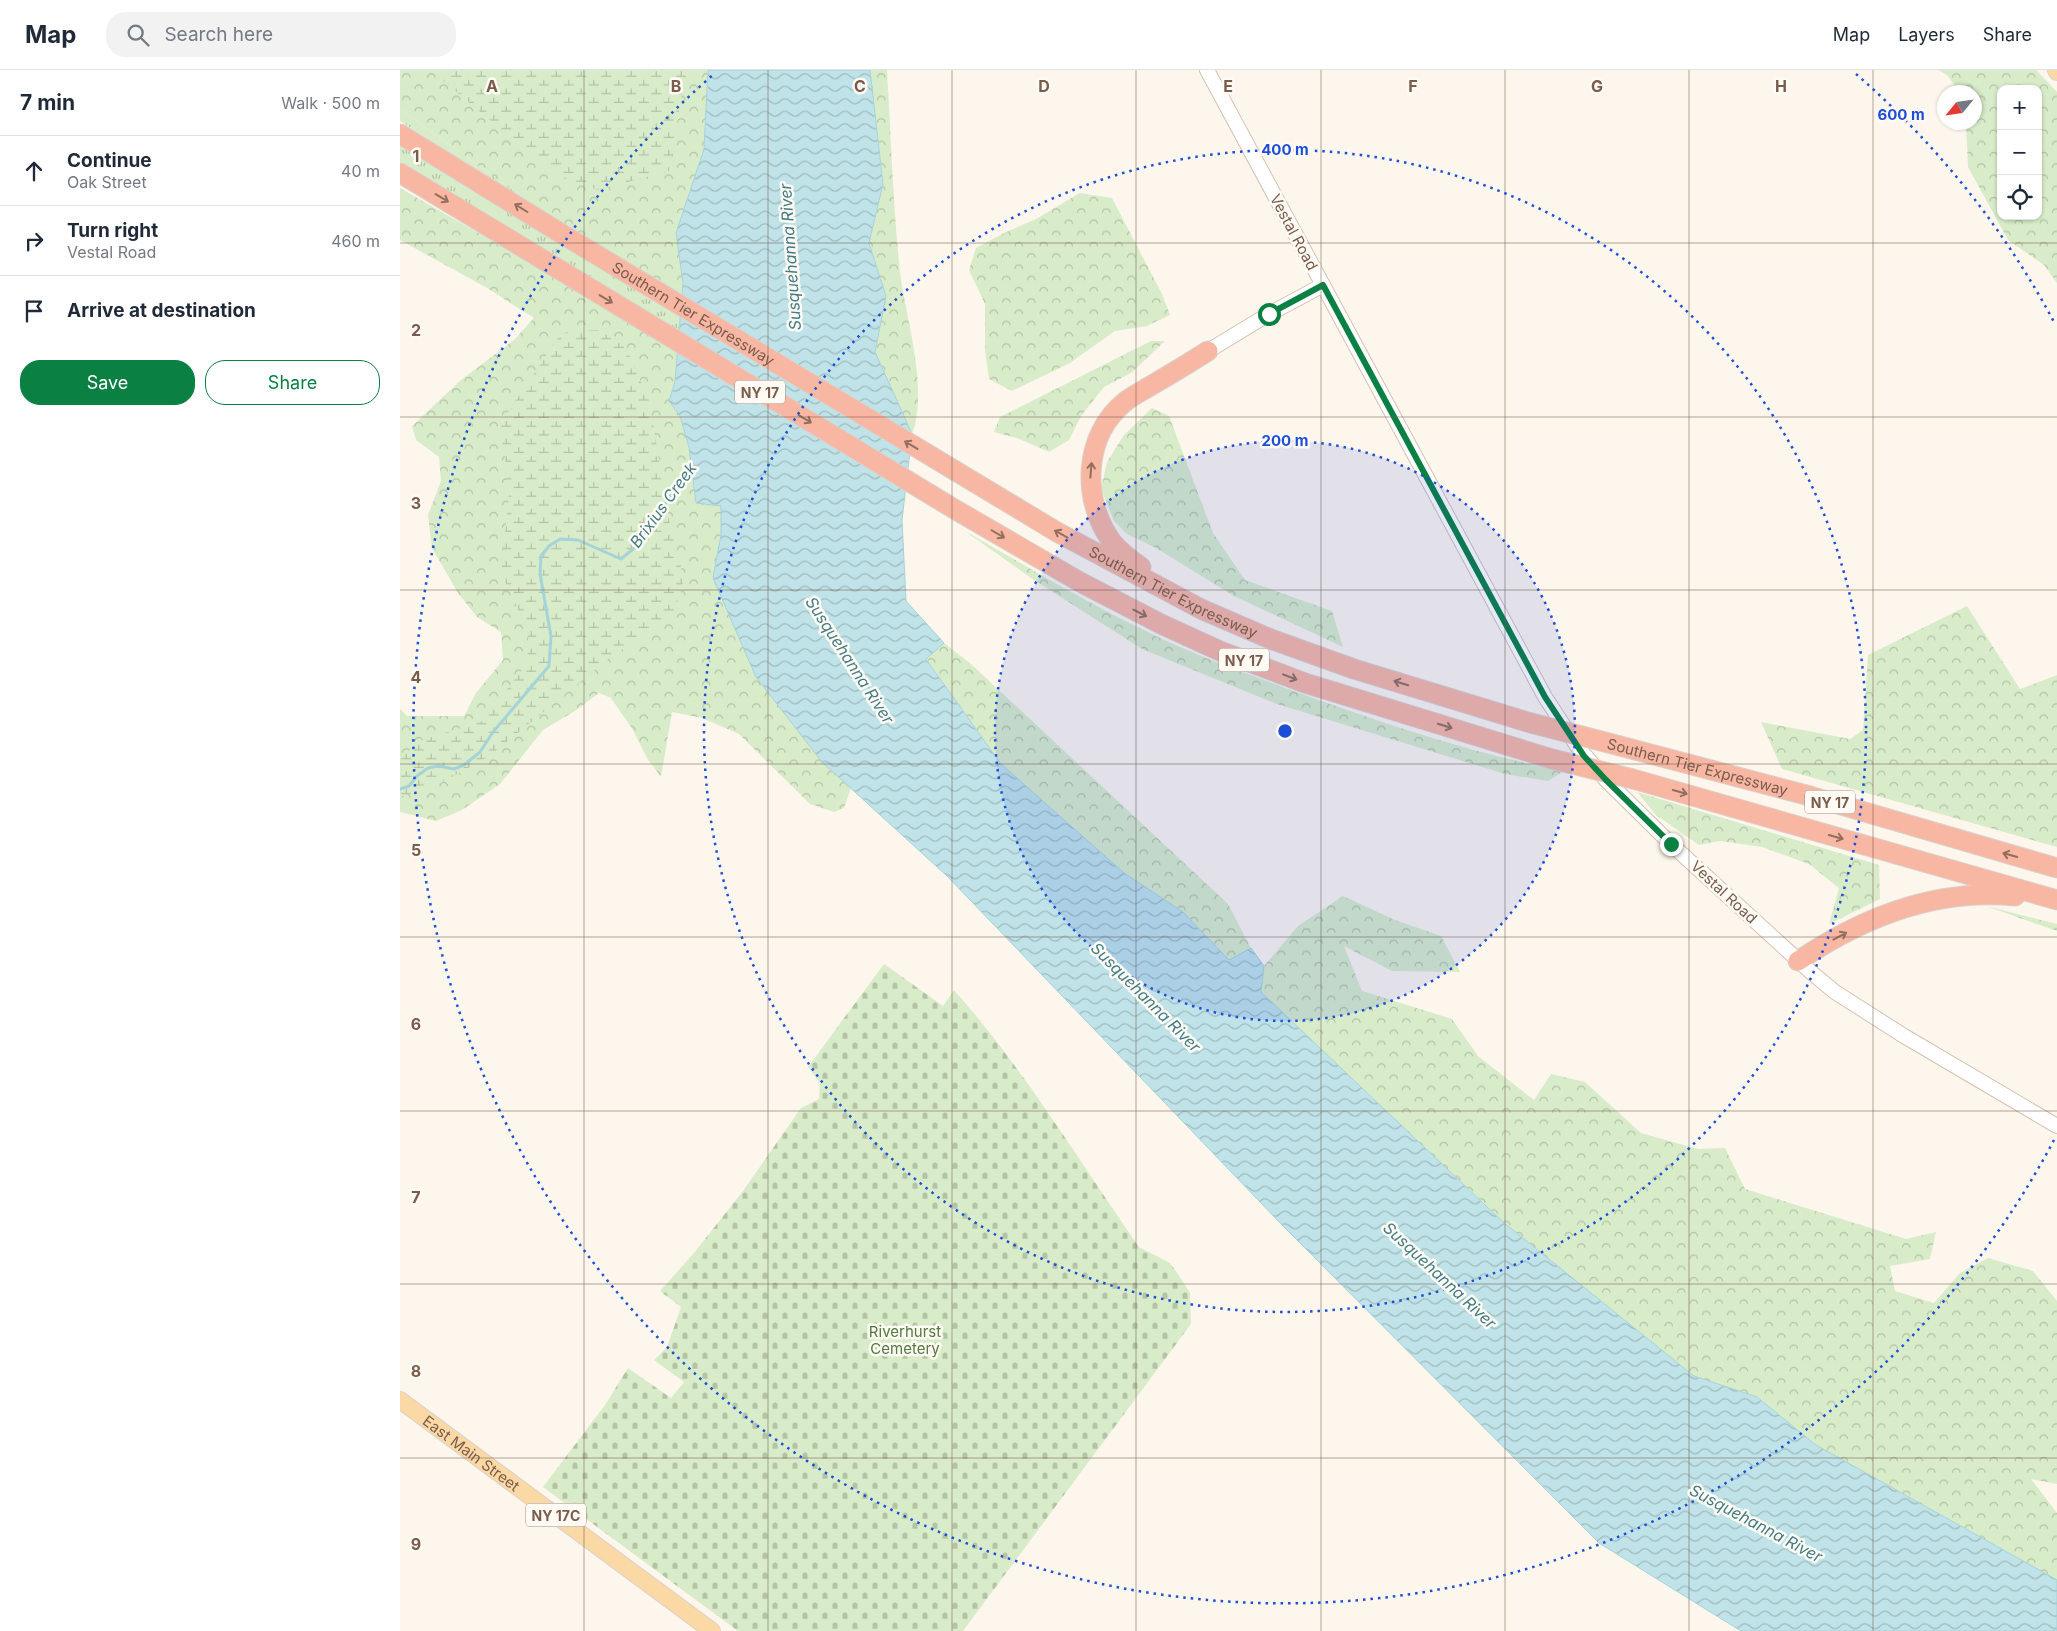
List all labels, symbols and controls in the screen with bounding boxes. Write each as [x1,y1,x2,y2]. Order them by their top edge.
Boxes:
search box [106,12,456,57]
text: Map [25,20,76,49]
icon: search [124,21,152,49]
text: Search here [164,23,273,46]
text: Map [1833,24,1870,45]
text: Layers [1898,24,1955,45]
text: Share [1983,24,2032,45]
text: A [486,76,498,96]
text: B [671,76,681,96]
text: C [854,76,866,96]
text: D [1038,76,1050,96]
text: E [1223,76,1233,96]
text: F [1408,76,1418,96]
text: G [1591,76,1603,96]
text: H [1775,76,1787,96]
north arrow [1937,85,1982,130]
map controls [1997,85,2042,220]
button: + [1997,85,2042,130]
text: 7 min [20,90,75,115]
text: Walk · 500 m [281,93,380,113]
text: 600 m [1877,105,1925,124]
button: − [1997,130,2042,175]
text: 400 m [1261,140,1309,159]
text: 1 [413,146,419,166]
text: Continue [67,149,152,172]
icon: ahead [20,157,48,185]
text: 40 m [341,161,380,181]
text: Oak Street [67,172,147,192]
button: locate [1997,175,2042,220]
water label: Susquehanna River [775,182,805,331]
street label: Vestal Road [1266,191,1322,273]
one-way arrow [434,194,448,204]
one-way arrow [514,203,528,213]
text: Turn right [67,219,158,242]
icon: right [20,227,48,255]
text: 460 m [331,231,380,251]
text: Vestal Road [67,242,156,262]
street label: Southern Tier Expressway [609,257,779,370]
one-way arrow [598,295,612,305]
icon: arrive [20,297,48,325]
text: Arrive at destination [67,299,256,322]
route start [1258,303,1281,326]
text: 2 [411,320,421,340]
button: Save [20,360,195,405]
button: Share [205,360,380,405]
road number: NY 17 [735,381,785,404]
one-way arrow [797,415,811,425]
text: 200 m [1262,431,1308,450]
one-way arrow [905,439,919,449]
water label: Brixius Creek [625,458,701,551]
one-way arrow [1086,462,1096,478]
text: 3 [411,493,421,513]
one-way arrow [1054,528,1068,538]
one-way arrow [991,530,1005,540]
street label: Southern Tier Expressway [1086,541,1261,642]
water label: Susquehanna River [802,593,899,728]
one-way arrow [1133,608,1148,618]
road number: NY 17 [1219,648,1269,672]
text: 4 [411,667,422,687]
one-way arrow [1282,674,1297,683]
one-way arrow [1393,678,1409,688]
centre of rings [1276,722,1294,740]
one-way arrow [1436,722,1452,732]
street label: Southern Tier Expressway [1605,734,1791,799]
one-way arrow [1672,788,1688,798]
road number: NY 17 [1805,790,1855,814]
one-way arrow [1828,832,1844,842]
route end [1660,833,1683,856]
text: 5 [411,840,421,860]
one-way arrow [2003,850,2019,860]
street label: Vestal Road [1687,857,1761,927]
one-way arrow [1832,930,1847,940]
water label: Susquehanna River [1087,938,1206,1057]
text: 6 [411,1014,421,1034]
text: 7 [411,1187,421,1207]
water label: Susquehanna River [1379,1217,1501,1333]
park label: Riverhurst Cemetery [869,1322,941,1358]
text: 8 [411,1361,421,1381]
street label: East Main Street [419,1411,524,1495]
water label: Susquehanna River [1686,1480,1827,1567]
road number: NY 17C [526,1504,586,1526]
text: 9 [411,1534,421,1554]

